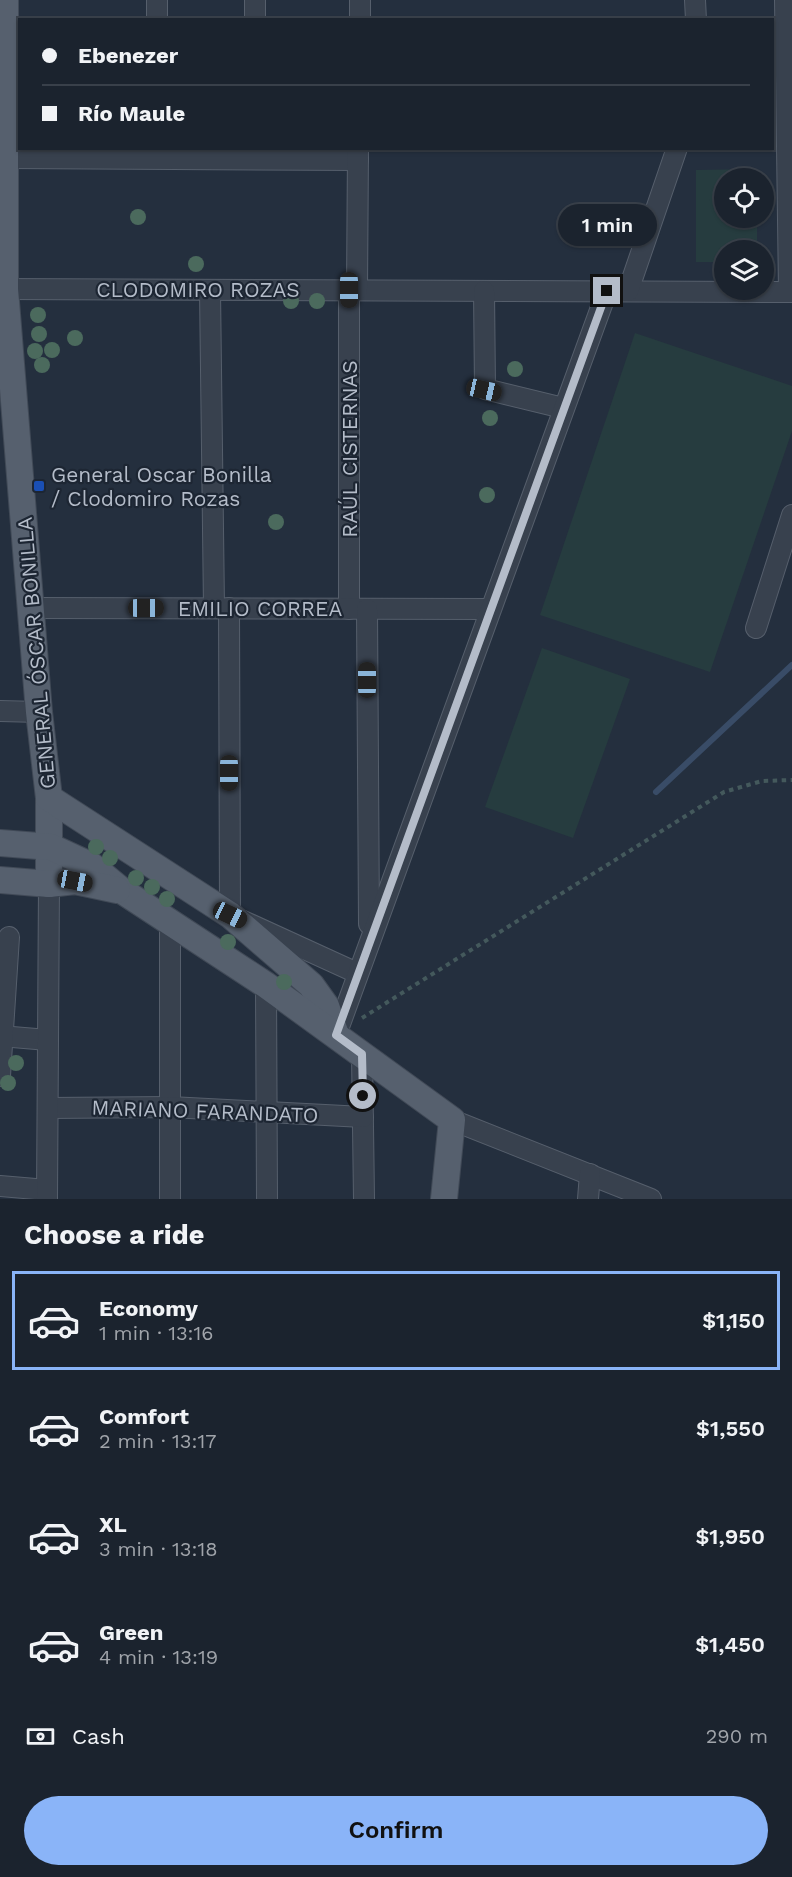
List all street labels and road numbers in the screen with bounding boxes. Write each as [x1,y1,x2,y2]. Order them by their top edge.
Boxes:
street label: CLODOMIRO ROZAS [96,277,300,302]
street label: RAÚL CISTERNAS [337,360,362,538]
street label: GENERAL ÓSCAR BONILLA [12,516,60,790]
street label: EMILIO CORREA [178,596,342,621]
street label: MARIANO FARANDATO [91,1095,319,1127]

